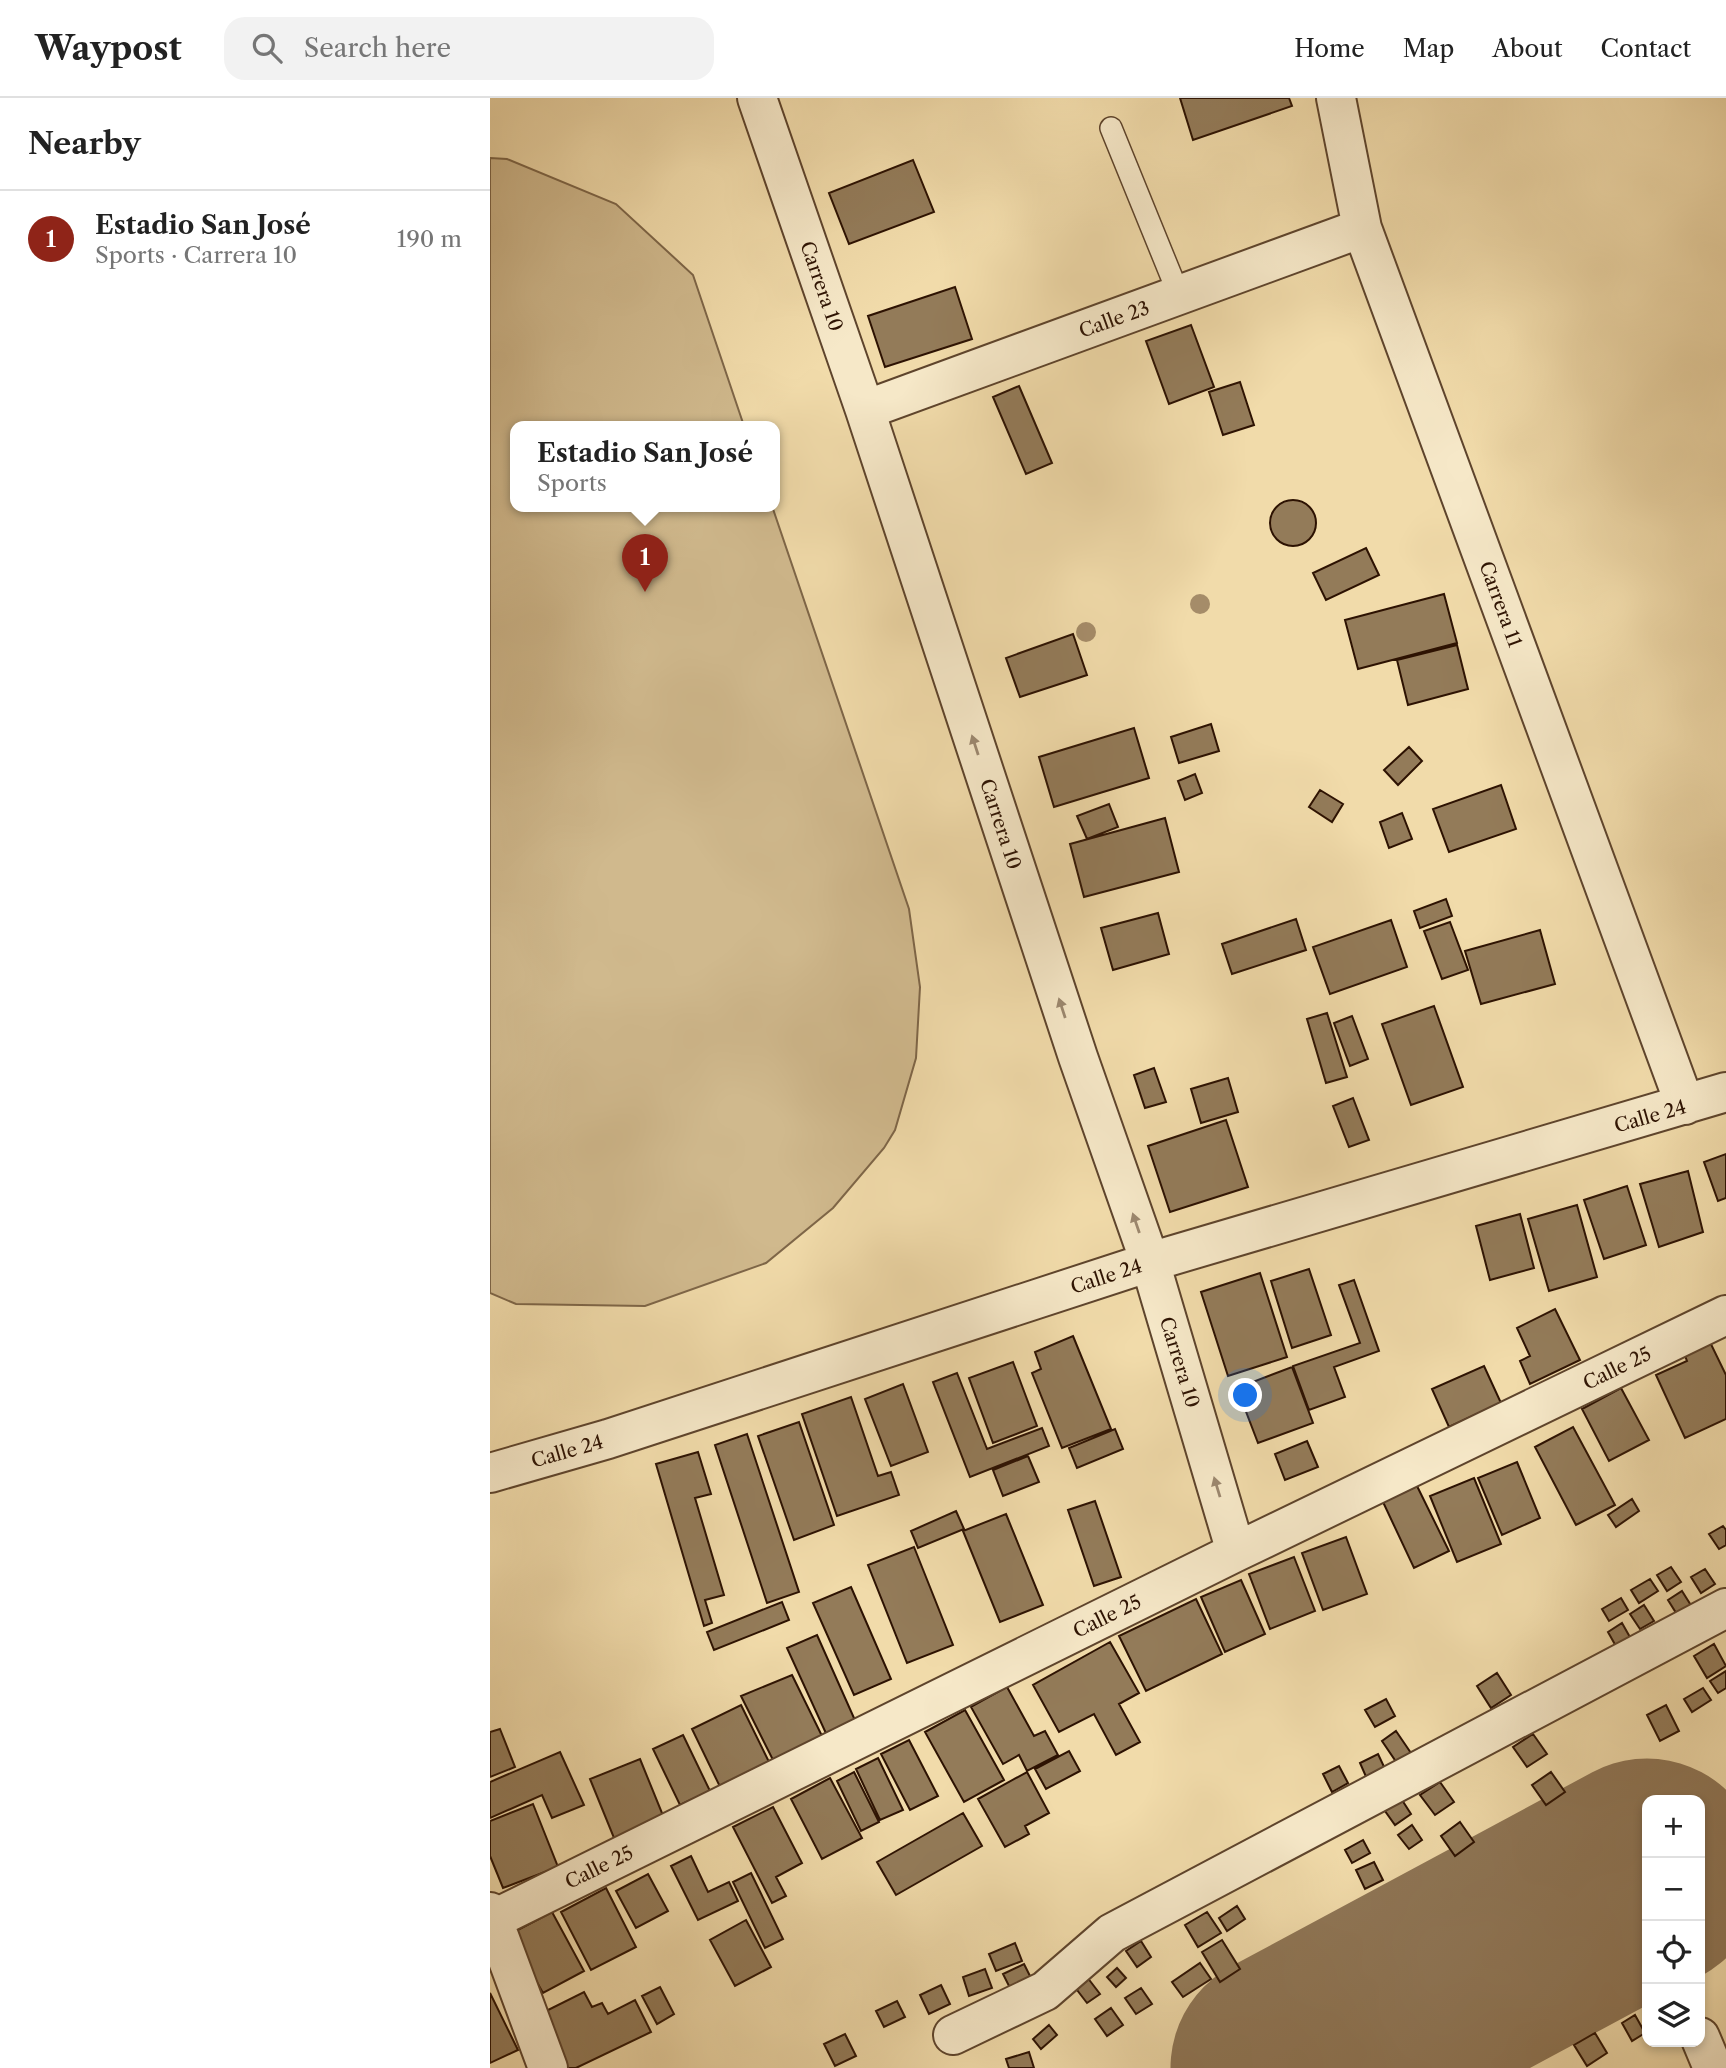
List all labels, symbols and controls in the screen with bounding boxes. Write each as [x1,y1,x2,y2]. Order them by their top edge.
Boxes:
search box [224,17,714,80]
text: Waypost [35,28,182,69]
icon: search [248,29,286,67]
text: Search here [304,32,451,64]
text: Home [1294,34,1365,63]
text: Map [1403,34,1454,63]
text: About [1492,34,1563,63]
text: Contact [1601,34,1691,63]
text: Nearby [28,125,141,162]
text: Estadio San José [95,209,311,241]
text: 1 [46,225,56,253]
text: 190 m [397,225,462,253]
street label: Carrera 10 [795,238,848,334]
text: Sports · Carrera 10 [95,241,297,269]
street label: Calle 23 [1076,296,1152,343]
popup [510,421,780,512]
text: Estadio San José [537,437,753,469]
text: Sports [537,469,607,497]
pin: 1 [622,534,668,592]
street label: Carrera 11 [1474,558,1527,650]
one-way arrow [969,734,980,755]
street label: Carrera 10 [975,776,1026,872]
one-way arrow [1056,997,1066,1018]
street label: Calle 24 [1612,1095,1689,1138]
one-way arrow [1130,1212,1141,1233]
street label: Calle 24 [1068,1254,1145,1299]
street label: Carrera 10 [1155,1314,1204,1410]
street label: Calle 25 [1579,1342,1655,1395]
your location [1228,1378,1262,1412]
street label: Calle 24 [529,1430,606,1473]
one-way arrow [1211,1476,1221,1497]
street label: Calle 25 [1069,1590,1145,1643]
map controls [1642,1795,1705,2047]
button: + [1642,1795,1705,1858]
street label: Calle 25 [561,1841,637,1894]
button: − [1642,1858,1705,1921]
button: locate [1642,1921,1705,1984]
button: layers [1642,1984,1705,2047]

